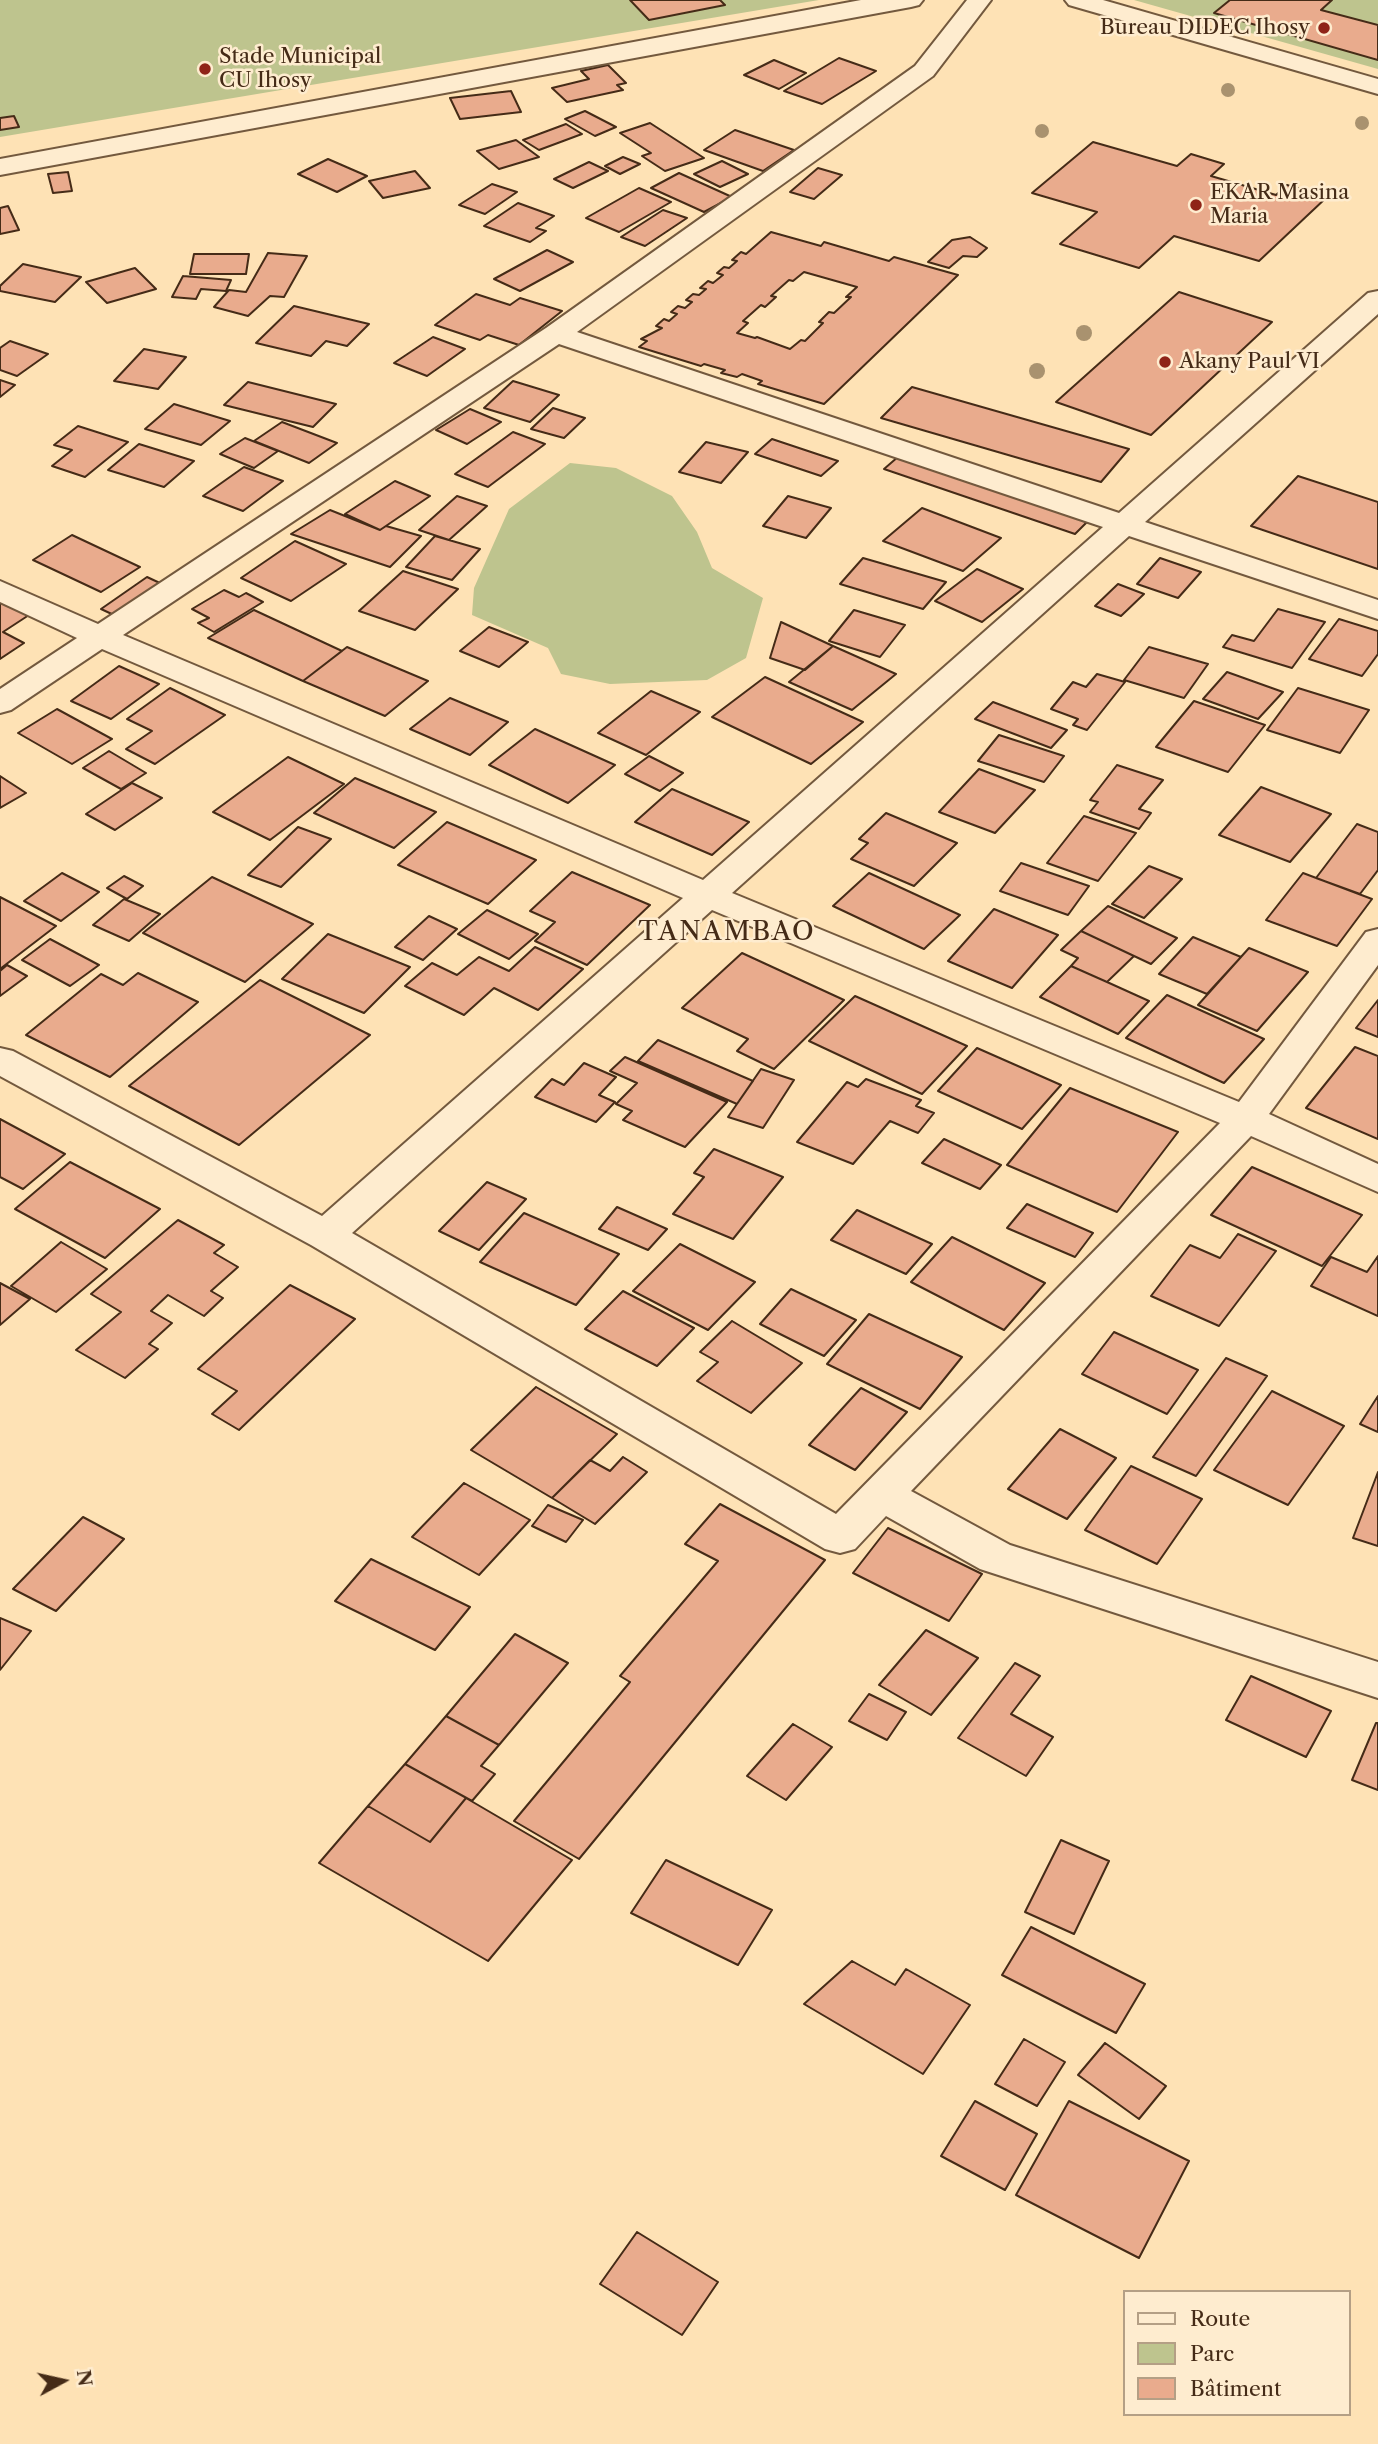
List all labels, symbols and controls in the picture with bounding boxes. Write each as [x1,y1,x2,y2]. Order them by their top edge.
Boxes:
place label: Bureau DIDEC Ihosy [1100,15,1310,41]
marker: Bureau DIDEC Ihosy [1316,20,1332,36]
place label: Stade Municipal CU Ihosy [219,44,381,94]
marker: Stade Municipal CU Ihosy [197,61,213,77]
place label: EKAR Masina Maria [1210,180,1349,230]
marker: EKAR Masina Maria [1188,197,1204,213]
place label: Akany Paul VI [1179,349,1320,375]
marker: Akany Paul VI [1157,354,1173,370]
district label: TANAMBAO [639,916,815,948]
legend [1122,2290,1350,2416]
text: Route [1190,2306,1250,2331]
text: Parc [1190,2341,1234,2366]
north arrow [28,2346,98,2416]
text: N [72,2368,97,2388]
text: Bâtiment [1190,2376,1281,2401]

